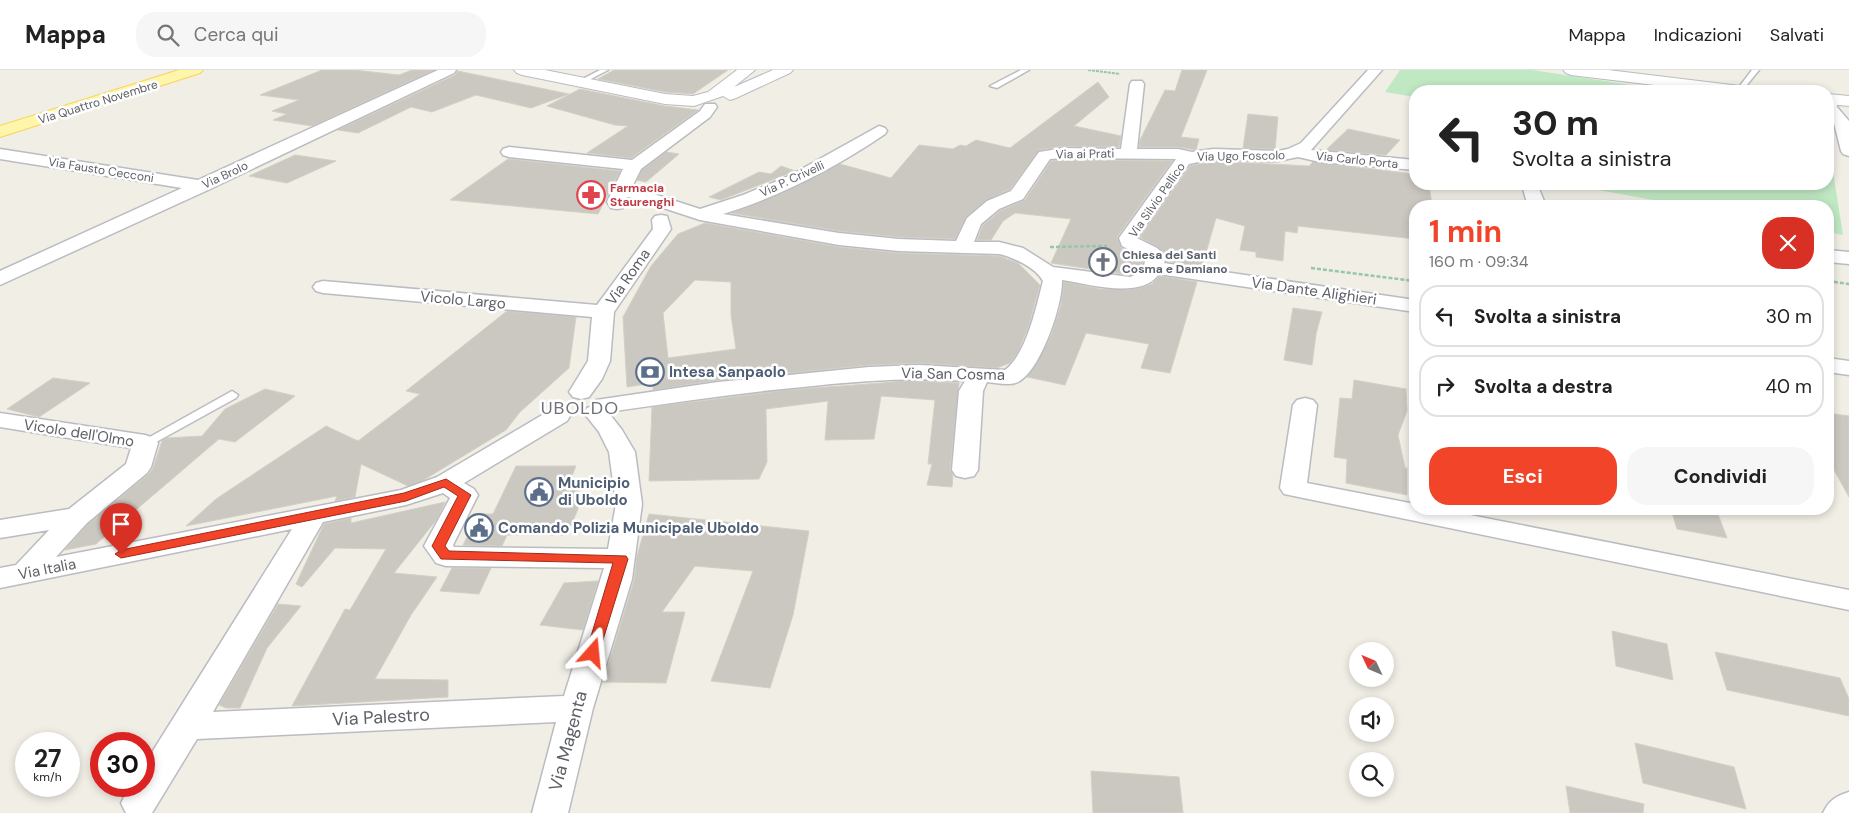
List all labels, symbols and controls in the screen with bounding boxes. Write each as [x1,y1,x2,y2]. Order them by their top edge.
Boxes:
search box [136,12,486,57]
text: Mappa [25,19,106,50]
icon: search [154,21,182,49]
text: Cerca qui [194,22,279,47]
text: Mappa [1568,23,1626,47]
text: Indicazioni [1654,23,1742,47]
text: Salvati [1770,23,1824,47]
street label: Via Quattro Novembre [36,76,160,128]
text: 30 m [1512,100,1599,146]
icon: left [1429,105,1494,170]
text: Svolta a sinistra [1512,144,1672,173]
street label: Via ai Prati [1056,145,1115,163]
street label: Via Ugo Foscolo [1197,147,1285,165]
street label: Via Carlo Porta [1315,148,1399,172]
street label: Via Fausto Cecconi [47,154,155,186]
street label: Via Brolo [199,157,251,193]
street label: Via P. Crivelli [757,157,827,201]
street label: Via Silvio Pellico [1125,159,1189,241]
pharmacy icon: Farmacia Staurenghi [576,180,606,210]
place label: Farmacia Staurenghi [610,180,674,210]
text: 1 min [1429,212,1502,251]
button: close [1762,217,1814,269]
street label: Via Roma [601,245,655,309]
church icon: Chiesa dei Santi Cosma e Damiano [1088,247,1118,277]
place label: Chiesa dei Santi Cosma e Damiano [1122,247,1228,277]
text: 160 m · 09:34 [1429,251,1529,272]
street label: Via Dante Alighieri [1250,272,1378,310]
street label: Vicolo Largo [419,286,507,314]
icon: left [1431,302,1459,330]
text: Svolta a sinistra [1474,304,1621,329]
text: 30 m [1766,304,1812,329]
bank icon: Intesa Sanpaolo [635,357,665,387]
place label: Intesa Sanpaolo [669,362,786,382]
street label: Via San Cosma [901,363,1005,385]
icon: right [1431,372,1459,400]
text: Svolta a destra [1474,374,1613,399]
text: 40 m [1765,374,1812,399]
district label: UBOLDO [541,396,619,420]
street label: Vicolo dell'Olmo [22,414,136,452]
button: Esci [1429,447,1617,505]
button: Condividi [1627,447,1814,505]
place label: Municipio di Uboldo [558,473,630,510]
public building icon: Municipio di Uboldo [524,477,554,507]
pin [100,503,142,554]
icon: arrive [107,510,135,538]
public building icon: Comando Polizia Municipale Uboldo [464,513,494,543]
place label: Comando Polizia Municipale Uboldo [498,518,759,538]
street label: Via Italia [16,554,78,584]
position arrow [566,626,618,678]
north arrow [1349,642,1394,688]
map controls [1349,642,1394,797]
street label: Via Magenta [543,688,593,794]
button: sound [1349,697,1394,742]
street label: Via Palestro [332,702,430,732]
speed limit sign: 30 [90,732,155,797]
text: 27 [34,742,61,775]
button: search [1349,752,1394,797]
text: km/h [33,769,62,785]

